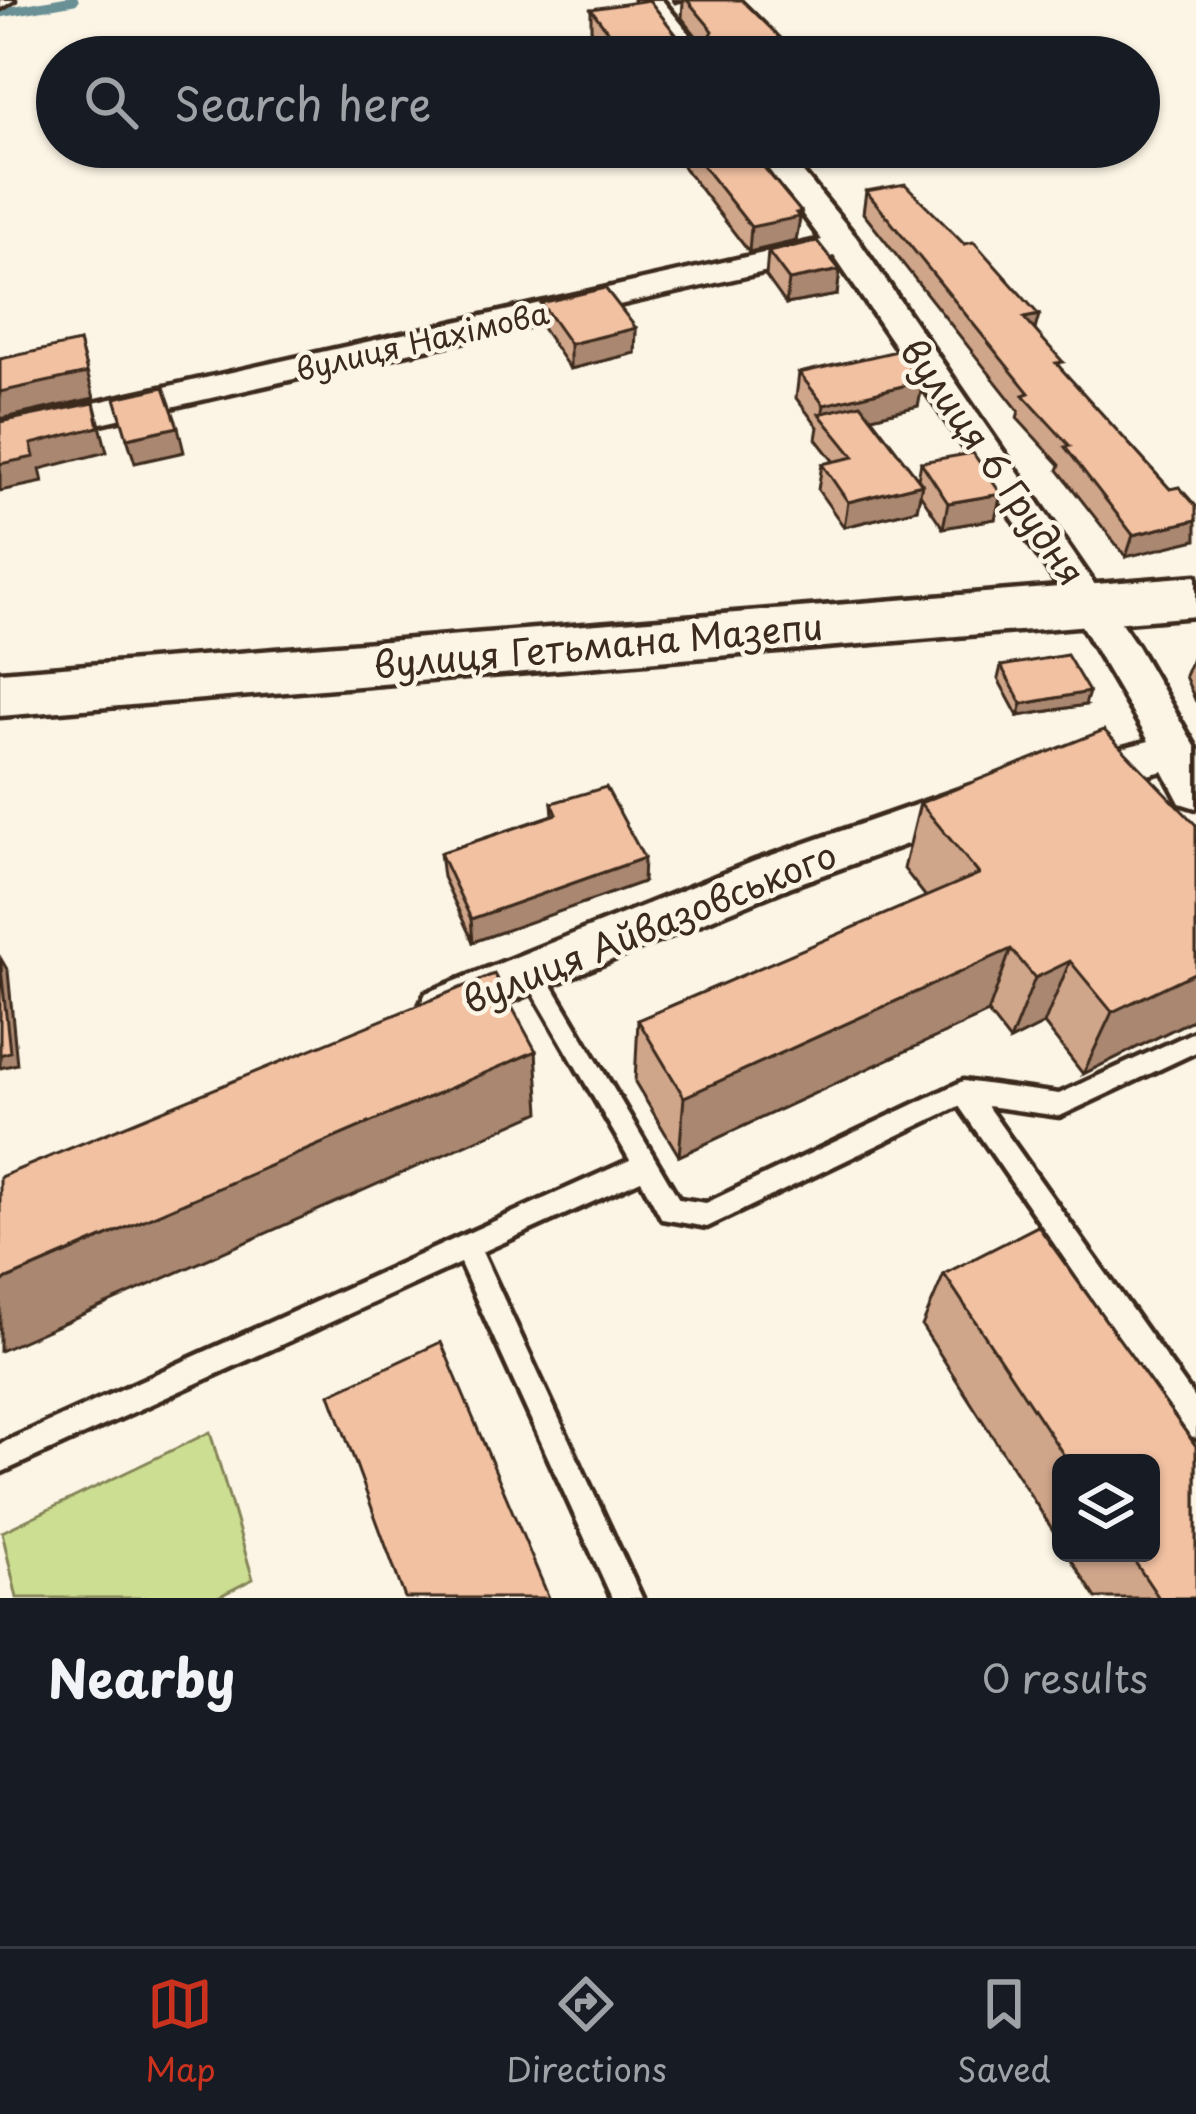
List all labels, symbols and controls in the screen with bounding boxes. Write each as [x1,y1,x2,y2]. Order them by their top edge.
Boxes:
search box [36,36,1160,168]
text: Search here [174,68,431,136]
icon: search [78,69,144,135]
street label: вулиця Нахімова [291,289,553,391]
street label: вулиця 6 Грудня [888,326,1100,596]
street label: вулиця Гетьмана Мазепи [371,597,825,691]
street label: вулиця Айвазовського [454,826,844,1026]
map controls [1052,1454,1160,1562]
button: layers [1052,1454,1160,1562]
text: Nearby [48,1638,235,1715]
text: 0 results [982,1647,1148,1706]
tab: Map [145,1971,216,2093]
tab: Directions [506,1971,667,2093]
tab: Saved [957,1971,1051,2093]

